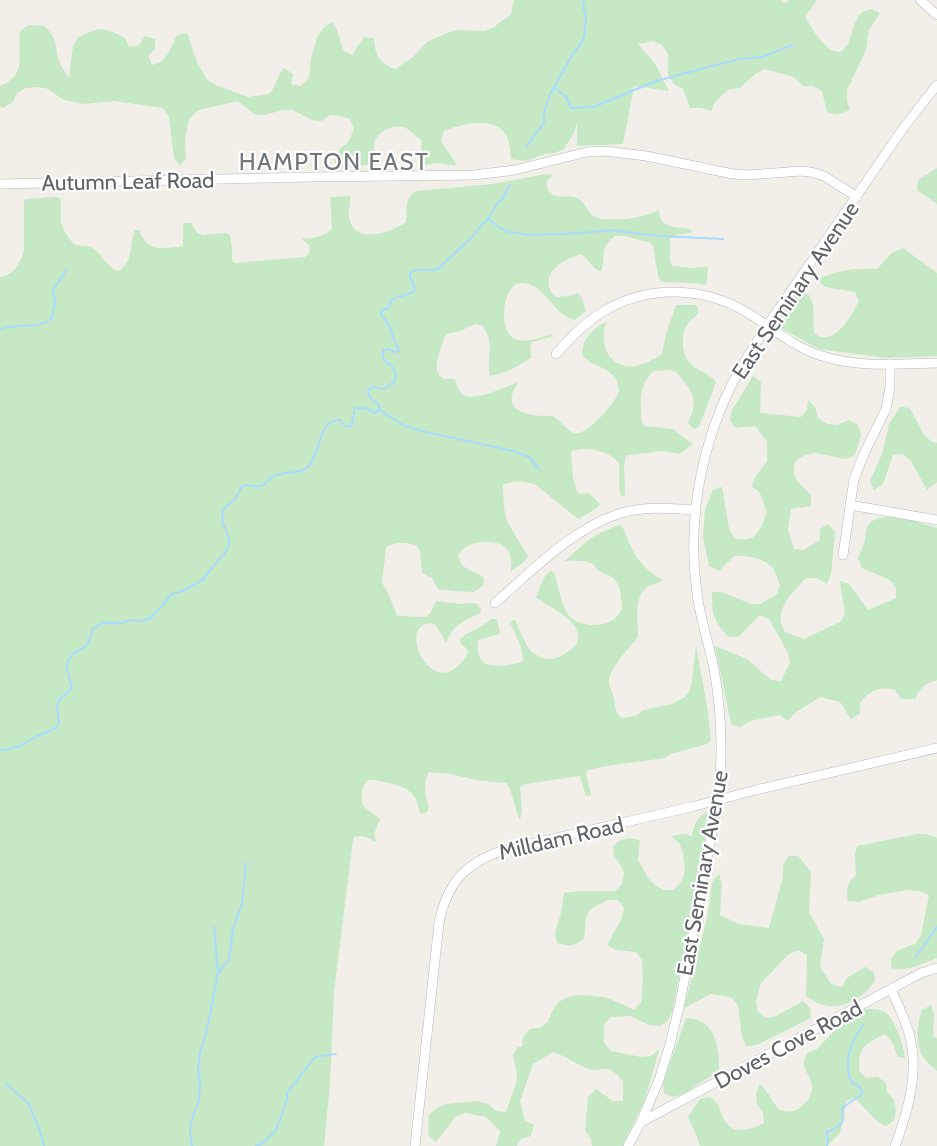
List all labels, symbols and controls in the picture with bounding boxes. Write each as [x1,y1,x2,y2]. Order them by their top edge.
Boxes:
district label: HAMPTON EAST [239,147,429,176]
street label: Autumn Leaf Road [41,166,215,197]
street label: East Seminary Avenue [726,197,865,384]
street label: East Seminary Avenue [671,768,734,978]
street label: Milldam Road [496,811,626,866]
street label: Doves Cove Road [710,994,867,1095]

